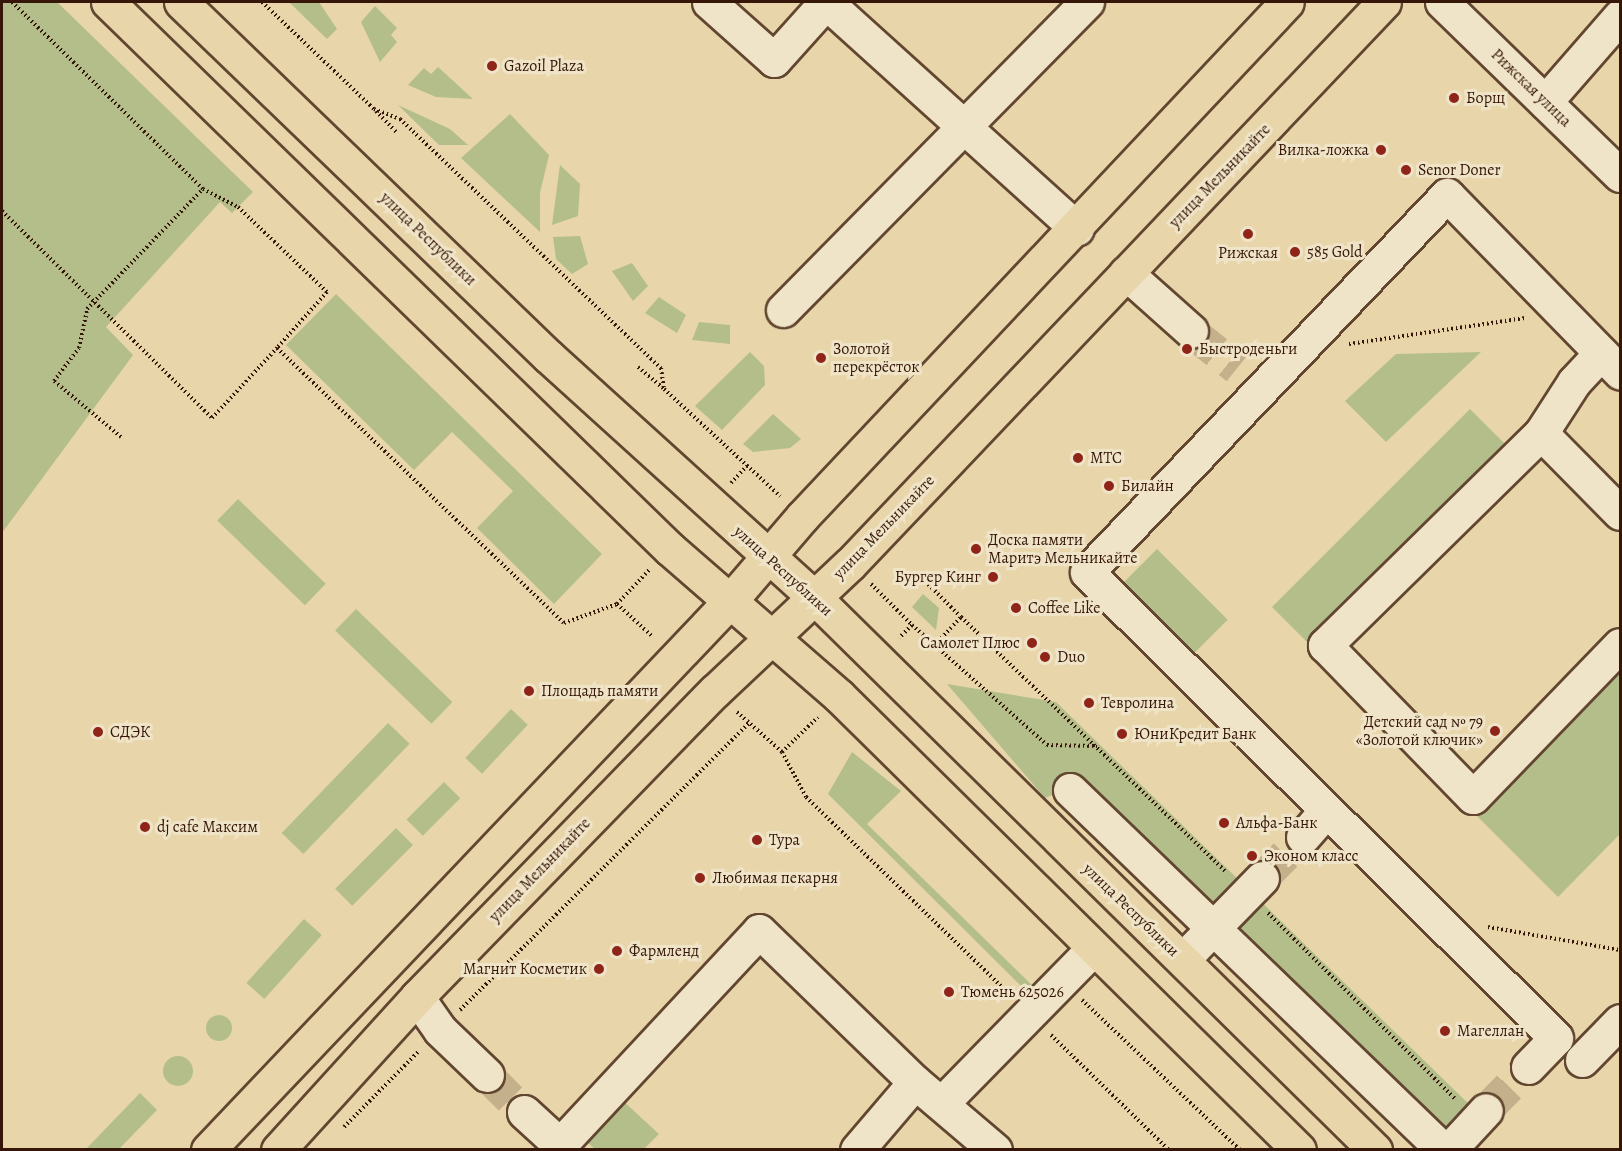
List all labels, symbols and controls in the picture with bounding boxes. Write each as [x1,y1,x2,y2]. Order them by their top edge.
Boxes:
street label: Рижская улица [1487,45,1575,131]
place label: Gazoil Plaza [504,56,584,76]
marker: Gazoil Plaza [485,59,499,73]
place label: Борщ [1466,88,1505,108]
marker: Борщ [1447,91,1461,105]
street label: улица Мельникайте [1165,120,1275,232]
place label: Вилка-ложка [1278,140,1369,160]
marker: Вилка-ложка [1374,143,1388,157]
place label: Senor Doner [1418,160,1501,180]
marker: Senor Doner [1399,163,1413,177]
street label: улица Республики [376,188,480,290]
marker: Рижская [1241,227,1255,241]
place label: 585 Gold [1307,242,1363,262]
place label: Рижская [1218,243,1278,263]
marker: 585 Gold [1288,245,1302,259]
place label: Золотой перекрёсток [833,339,920,377]
place label: Быстроденьги [1199,339,1297,359]
marker: Быстроденьги [1180,342,1194,356]
marker: Золотой перекрёсток [814,351,828,365]
place label: МТС [1090,448,1122,468]
marker: МТС [1071,451,1085,465]
street label: улица Мельникайте [829,471,939,583]
place label: Билайн [1121,476,1174,496]
marker: Билайн [1102,479,1116,493]
street label: улица Республики [730,522,836,620]
place label: Доска памяти Маритэ Мельникайте [988,530,1137,568]
marker: Доска памяти Маритэ Мельникайте [969,542,983,556]
place label: Бургер Кинг [895,567,981,587]
marker: Бургер Кинг [986,570,1000,584]
place label: Coffee Like [1028,598,1100,618]
marker: Coffee Like [1009,601,1023,615]
place label: Самолет Плюс [920,633,1020,653]
marker: Самолет Плюс [1025,636,1039,650]
place label: Duo [1057,647,1085,667]
marker: Duo [1038,650,1052,664]
place label: Площадь памяти [541,681,658,701]
marker: Площадь памяти [522,684,536,698]
place label: Тевролина [1101,693,1174,713]
marker: Тевролина [1082,696,1096,710]
place label: Детский сад № 79 «Золотой ключик» [1356,712,1483,750]
place label: СДЭК [110,722,150,742]
place label: ЮниКредит Банк [1134,724,1256,744]
marker: Детский сад № 79 «Золотой ключик» [1488,724,1502,738]
marker: СДЭК [91,725,105,739]
marker: ЮниКредит Банк [1115,727,1129,741]
place label: Альфа-Банк [1236,813,1318,833]
street label: улица Мельникайте [485,814,595,926]
marker: Альфа-Банк [1217,816,1231,830]
place label: dj cafe Максим [157,817,258,837]
marker: dj cafe Максим [138,820,152,834]
place label: Тура [769,830,800,850]
marker: Тура [750,833,764,847]
place label: Эконом класс [1264,846,1358,866]
marker: Эконом класс [1245,849,1259,863]
street label: улица Республики [1079,859,1183,961]
place label: Любимая пекарня [712,868,838,888]
marker: Любимая пекарня [693,871,707,885]
place label: Фармленд [629,941,699,961]
marker: Фармленд [610,944,624,958]
place label: Магнит Косметик [463,959,587,979]
marker: Магнит Косметик [592,962,606,976]
place label: Тюмень 625026 [961,982,1064,1002]
marker: Тюмень 625026 [942,985,956,999]
place label: Магеллан [1457,1021,1524,1041]
marker: Магеллан [1438,1024,1452,1038]

